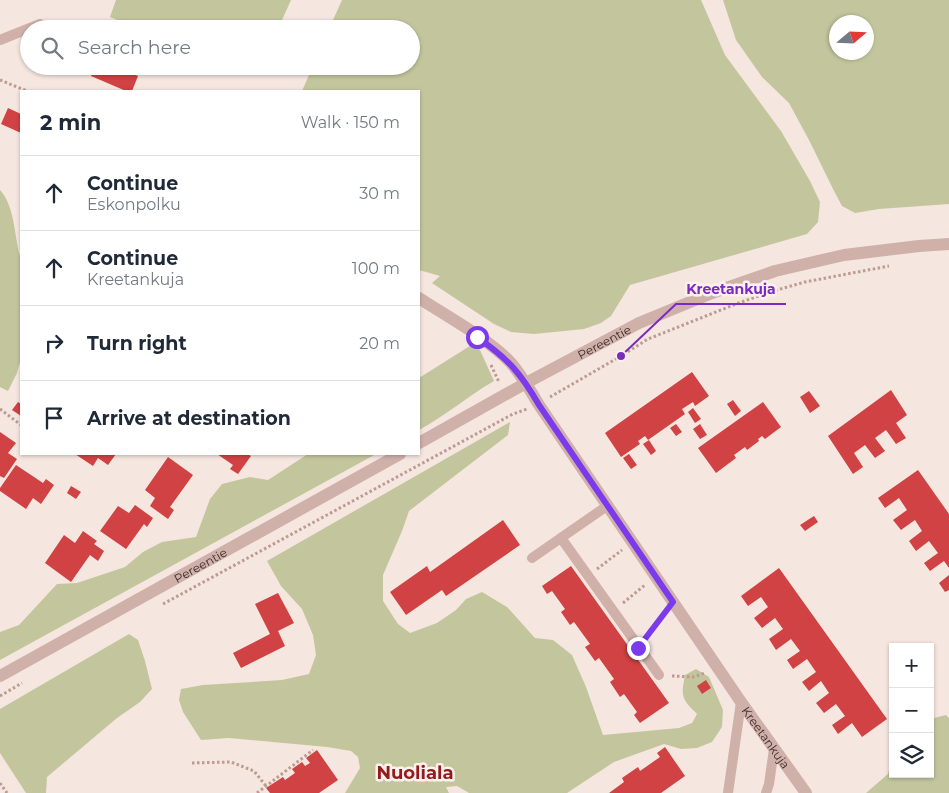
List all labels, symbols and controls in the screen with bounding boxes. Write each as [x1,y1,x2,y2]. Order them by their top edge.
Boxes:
north arrow [829,15,874,60]
search box [20,20,420,75]
icon: search [38,34,66,62]
text: Search here [78,36,191,59]
text: 2 min [40,110,101,135]
text: Walk · 150 m [301,113,400,132]
text: Continue [87,172,178,195]
icon: ahead [40,179,68,207]
text: 30 m [359,184,400,203]
text: Eskonpolku [87,195,181,214]
text: Continue [87,247,178,270]
icon: ahead [40,254,68,282]
text: 100 m [352,259,400,278]
text: Kreetankuja [87,270,184,289]
callout: Kreetankuja [676,275,786,304]
text: Kreetankuja [686,280,776,298]
street label: Pereentie [575,321,633,362]
route start [466,326,489,349]
icon: right [40,329,68,357]
text: Turn right [87,332,187,355]
text: 20 m [359,334,400,353]
icon: arrive [40,404,68,432]
text: Arrive at destination [87,407,291,430]
street label: Pereentie [171,544,229,586]
route end [627,637,650,660]
map controls [889,643,934,778]
button: + [889,643,934,688]
button: − [889,688,934,733]
street label: Kreetankuja [739,703,794,771]
button: layers [889,733,934,778]
district label: Nuoliala [376,762,454,784]

